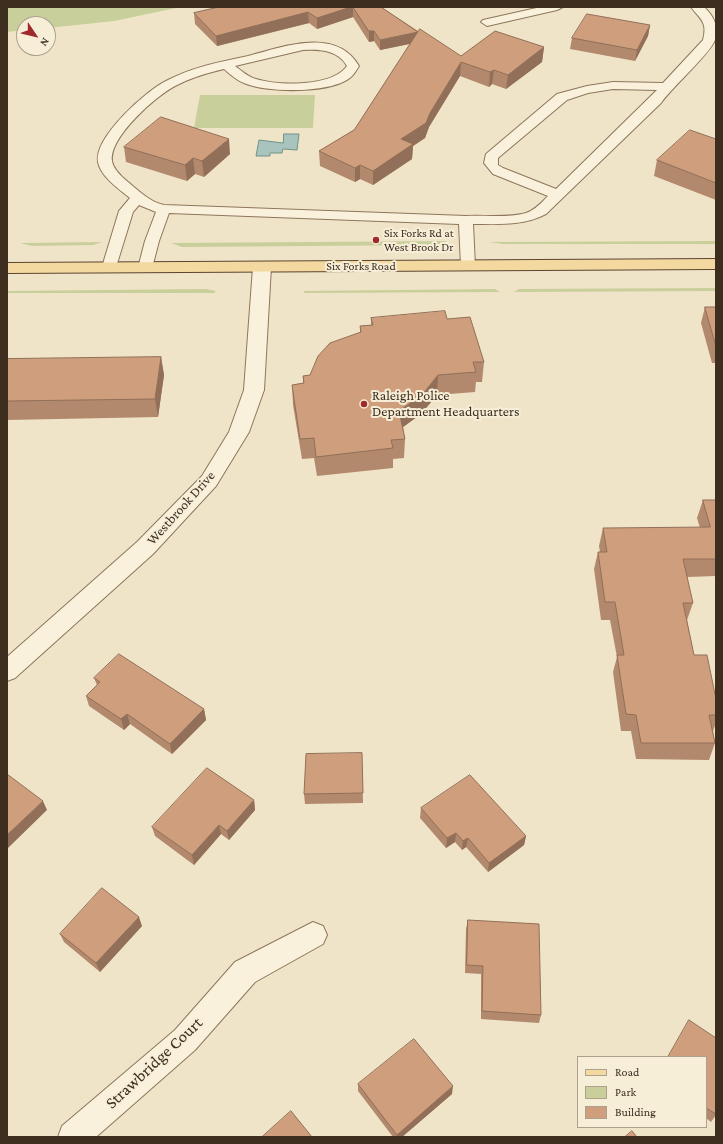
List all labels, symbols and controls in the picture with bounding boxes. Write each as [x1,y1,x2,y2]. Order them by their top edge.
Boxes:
north arrow [16,16,56,56]
text: N [38,36,52,49]
place label: Six Forks Rd at West Brook Dr [384,226,454,254]
marker: Six Forks Rd at West Brook Dr [371,235,381,245]
street label: Six Forks Road [326,259,396,273]
place label: Raleigh Police Department Headquarters [372,388,519,420]
marker: Raleigh Police Department Headquarters [359,399,369,409]
street label: Westbrook Drive [143,467,219,549]
street label: Strawbridge Court [101,1013,207,1113]
legend [577,1056,707,1128]
text: Road [615,1065,639,1079]
text: Park [615,1085,636,1099]
text: Building [615,1105,656,1119]

